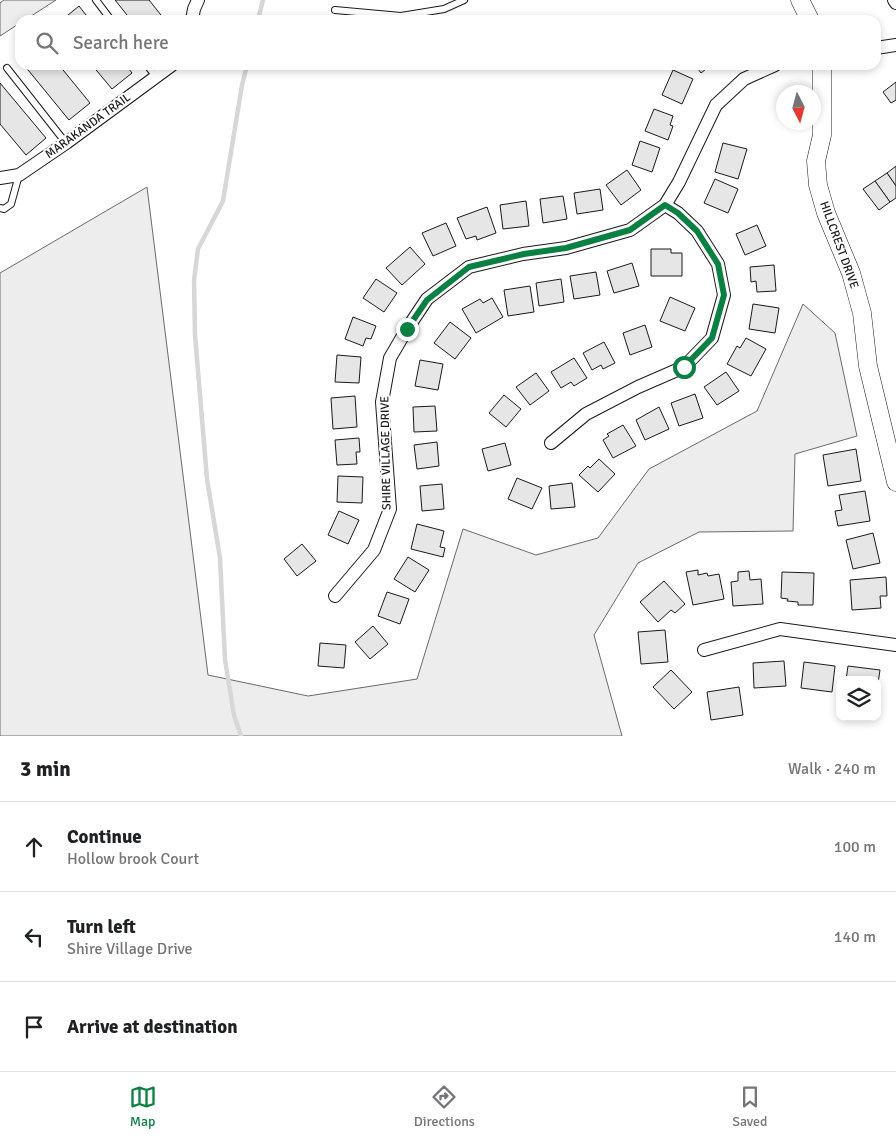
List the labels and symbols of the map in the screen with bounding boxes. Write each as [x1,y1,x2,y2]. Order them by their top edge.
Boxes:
north arrow [776,85,821,130]
street label: MARAKANDA TRAIL [42,90,134,162]
street label: HILLCREST DRIVE [816,199,862,291]
route end [396,318,419,341]
route start [673,356,696,379]
street label: SHIRE VILLAGE DRIVE [378,396,394,510]

